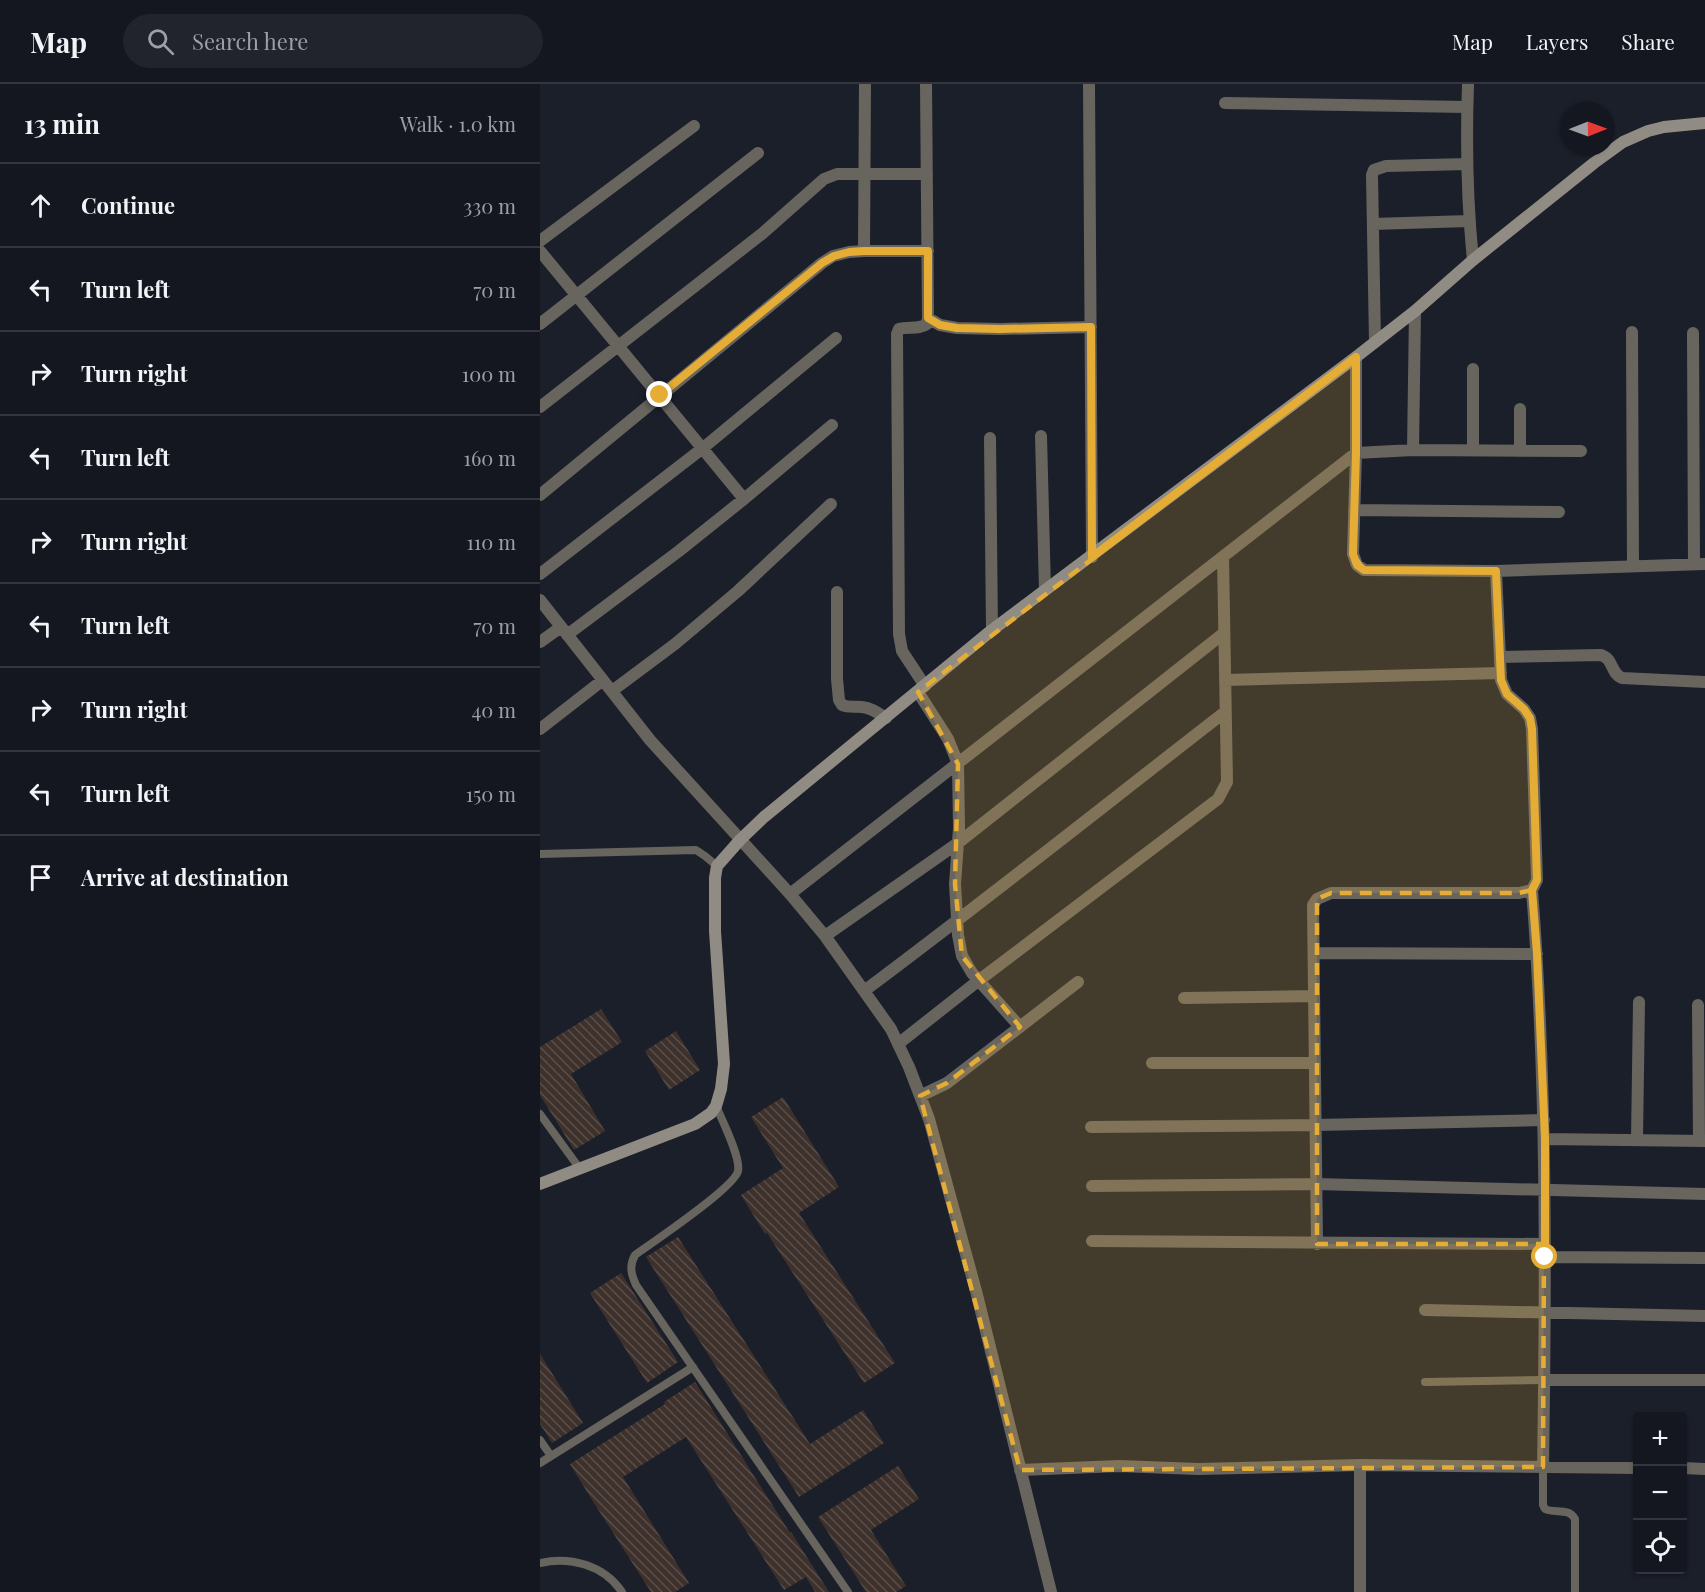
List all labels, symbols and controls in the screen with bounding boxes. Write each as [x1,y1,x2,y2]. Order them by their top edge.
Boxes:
search box [123,14,543,68]
text: Map [30,23,87,60]
icon: search [144,25,177,58]
text: Search here [192,26,308,56]
text: Map [1452,27,1493,55]
text: Layers [1526,27,1588,55]
text: Share [1621,27,1675,55]
north arrow [1561,102,1615,156]
text: 13 min [24,106,100,141]
text: Walk · 1.0 km [400,110,516,137]
icon: ahead [24,189,57,222]
text: Continue [81,190,175,220]
text: 330 m [463,192,516,219]
icon: left [24,273,57,306]
text: Turn left [81,274,170,304]
text: 70 m [473,276,516,303]
icon: right [24,357,57,390]
text: Turn right [81,358,187,388]
text: 100 m [462,360,516,387]
route end [646,381,672,407]
icon: left [24,441,57,474]
text: Turn left [81,442,170,472]
text: 160 m [464,444,516,471]
icon: right [24,525,57,558]
text: Turn right [81,526,187,556]
text: 110 m [466,528,516,555]
icon: left [24,609,57,642]
text: Turn left [81,610,170,640]
text: 70 m [473,612,516,639]
icon: right [24,693,57,726]
text: Turn right [81,694,187,724]
text: 40 m [471,696,516,723]
icon: left [24,777,57,810]
text: Turn left [81,778,170,808]
text: 150 m [466,780,516,807]
icon: arrive [24,861,57,894]
text: Arrive at destination [81,862,289,892]
route start [1531,1243,1557,1269]
map controls [1633,1412,1687,1574]
button: + [1633,1412,1687,1466]
button: − [1633,1466,1687,1520]
button: locate [1633,1520,1687,1574]

